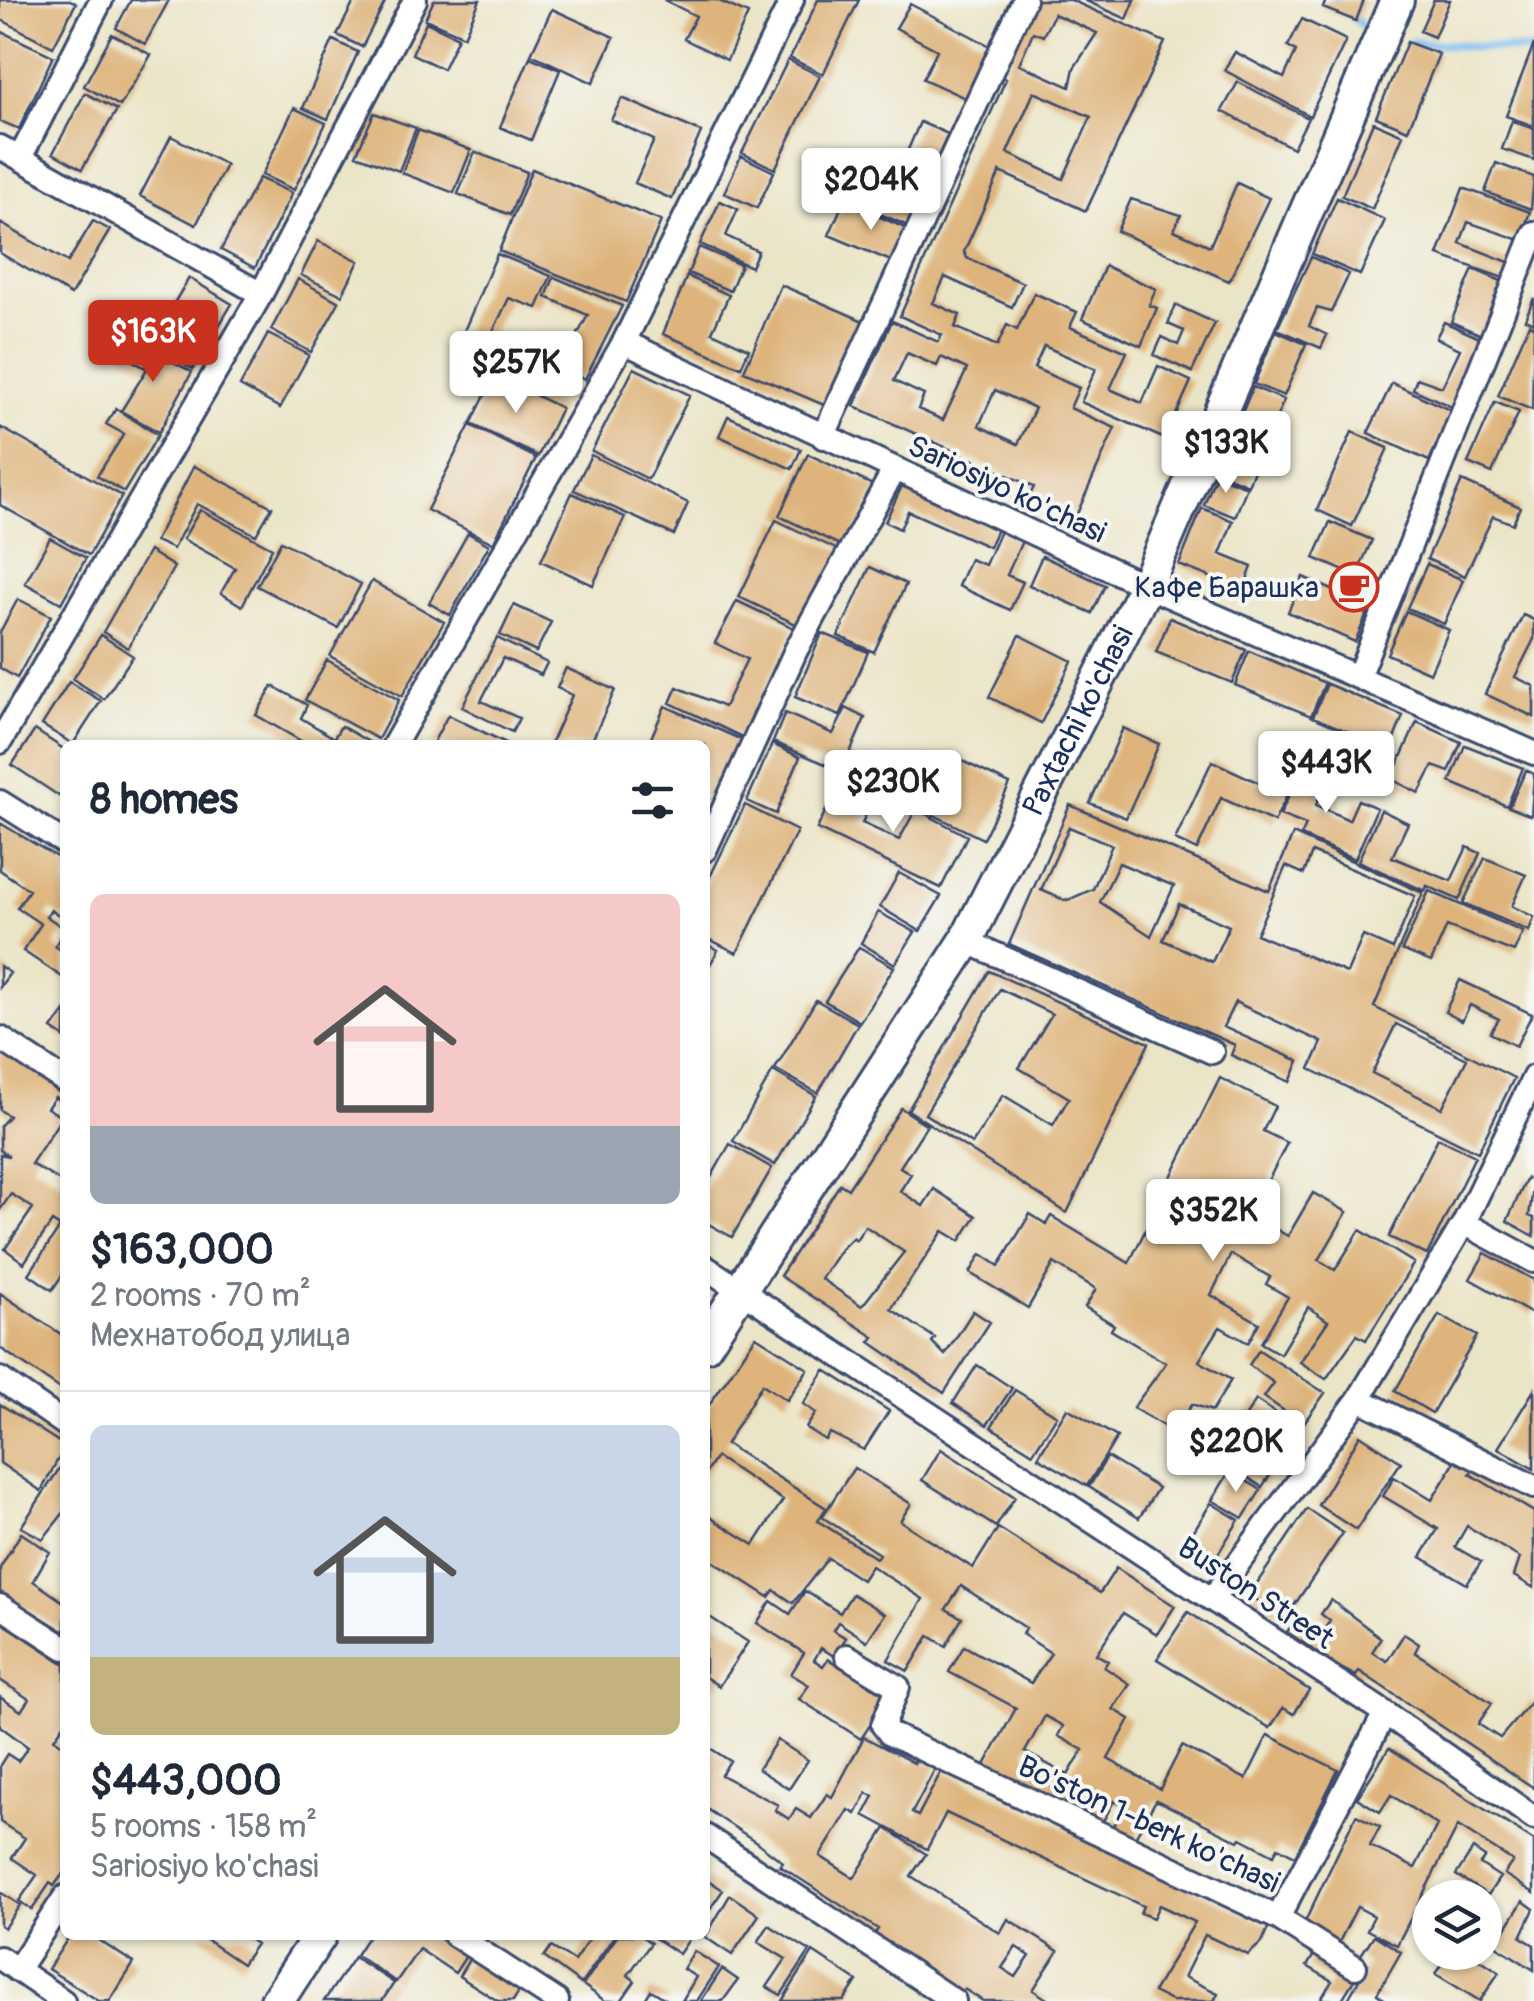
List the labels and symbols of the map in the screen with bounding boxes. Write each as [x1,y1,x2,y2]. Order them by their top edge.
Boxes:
pin: $204K [801,148,941,233]
pin: $163K [83,300,223,385]
pin: $257K [446,331,586,416]
pin: $133K [1156,411,1296,496]
street label: Sariosiyo ko'chasi [902,427,1112,552]
cafe icon: Кафе Барашка [1328,561,1380,613]
place label: Кафе Барашка [1135,569,1319,606]
street label: Paxtachi ko'chasi [1015,620,1142,822]
pin: $443K [1256,731,1396,816]
pin: $230K [823,750,963,835]
pin: $352K [1143,1179,1283,1264]
pin: $220K [1166,1410,1306,1495]
street label: Buston Street [1171,1529,1341,1658]
street label: Bo'ston 1-berk ko'chasi [1012,1748,1285,1901]

